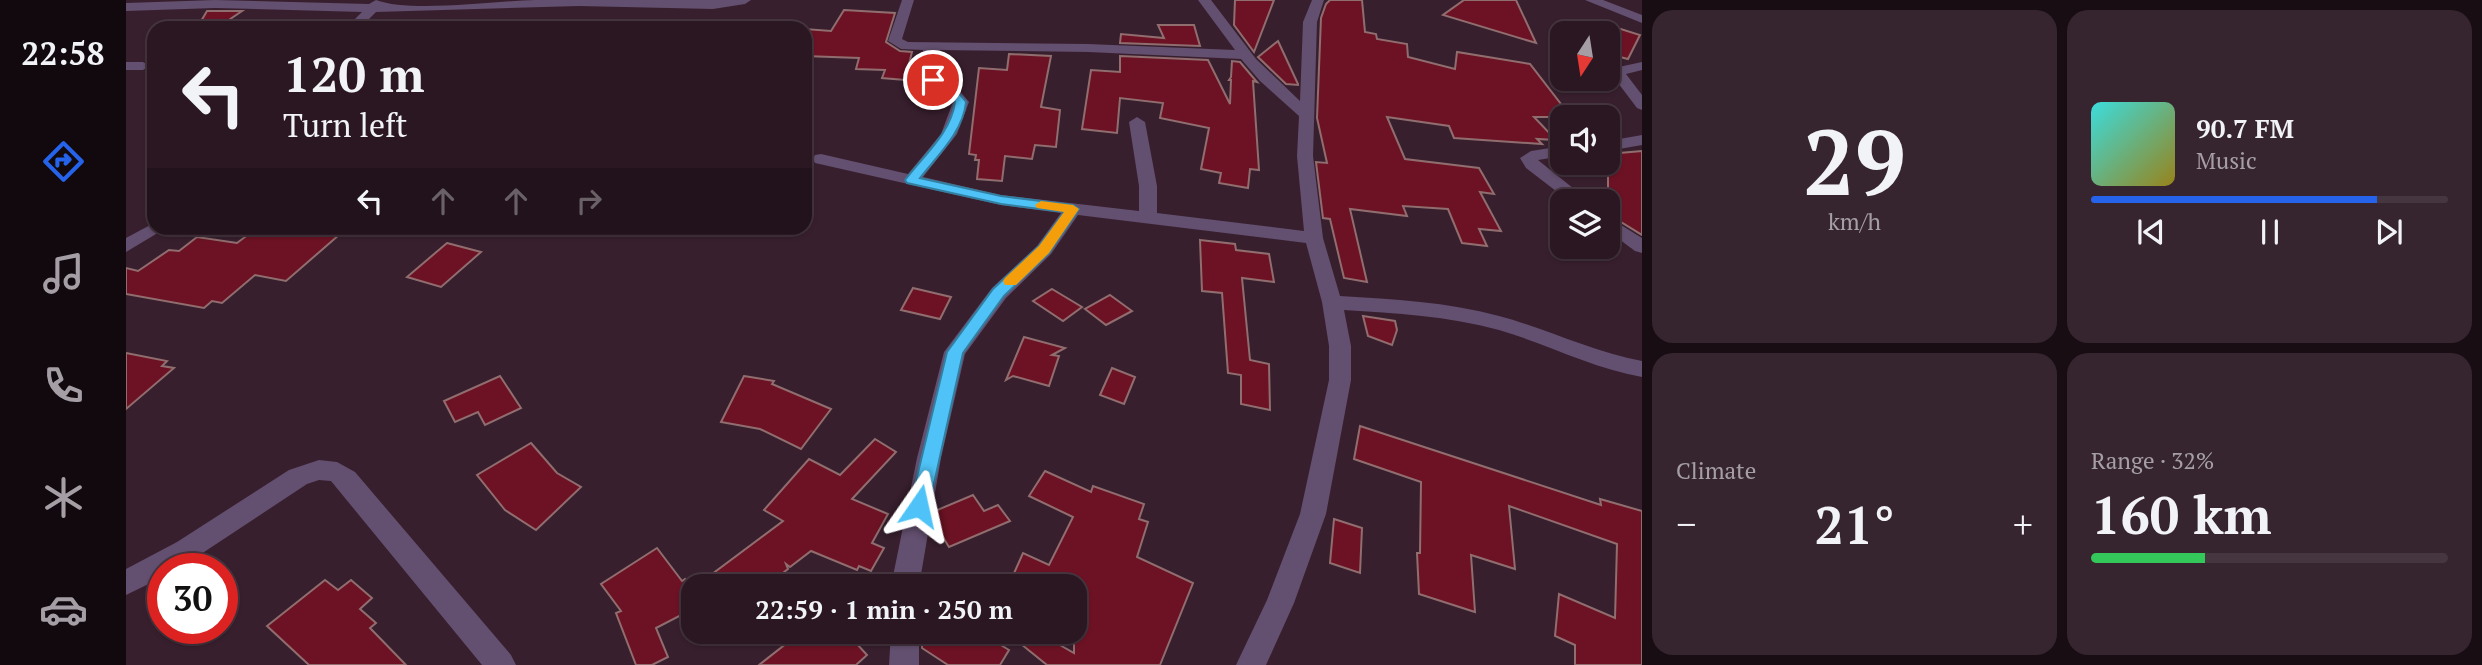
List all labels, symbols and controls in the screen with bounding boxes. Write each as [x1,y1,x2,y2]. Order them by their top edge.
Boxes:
north arrow [1550,21,1620,91]
map controls [1550,21,1620,259]
text: 22:58 [21,32,105,74]
text: 120 m [283,41,425,106]
icon: left [168,49,259,140]
pin [903,50,963,110]
icon: arrive [914,61,952,99]
text: 29 [1803,100,1906,221]
text: Turn left [283,104,407,146]
button: sound [1550,105,1620,175]
text: 90.7 FM [2196,111,2294,145]
icon: directions [39,137,88,186]
text: Music [2196,145,2257,176]
icon: left [351,182,389,220]
icon: ahead [424,182,462,220]
icon: ahead [497,182,535,220]
icon: right [570,182,608,220]
button: layers [1550,189,1620,259]
text: km/h [1828,206,1881,237]
icon: previous [2132,213,2170,251]
icon: pause [2251,213,2289,251]
icon: next [2370,213,2408,251]
icon: music [39,249,88,298]
icon: phone [39,361,88,410]
text: Range · 32% [2091,445,2214,476]
text: Climate [1676,455,1756,486]
position arrow [882,469,956,543]
icon: climate [39,473,88,522]
text: 160 km [2091,480,2272,549]
text: 21° [1814,490,1895,559]
text: − [1676,499,1696,549]
text: + [2013,499,2033,549]
speed limit sign: 30 [147,553,238,644]
icon: car [39,585,88,634]
text: 22:59 · 1 min · 250 m [755,592,1013,626]

